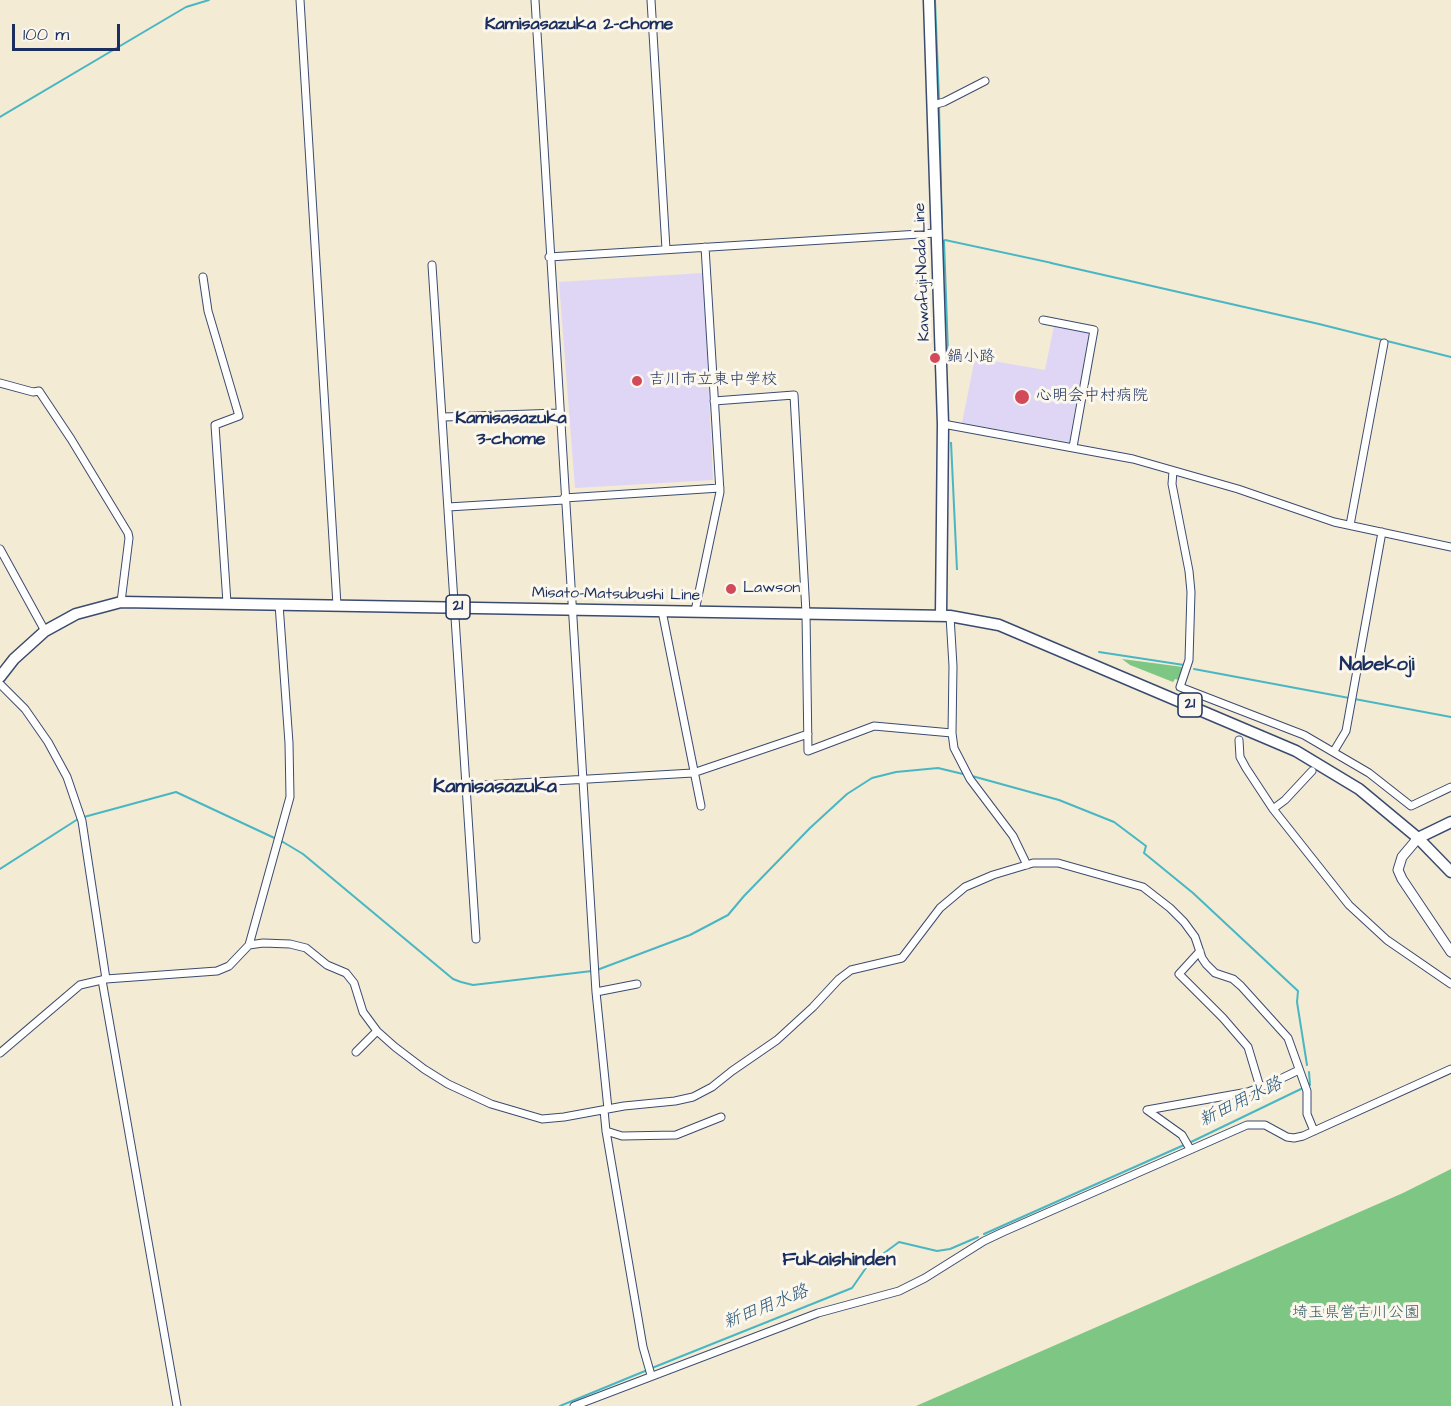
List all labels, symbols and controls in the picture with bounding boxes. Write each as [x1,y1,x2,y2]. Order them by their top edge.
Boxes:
scale bar [15,12,123,50]
district label: Kamisasazuka 2-chome [485,14,673,36]
text: 100 m [23,22,69,47]
street label: Kawafuji-Noda Line [911,202,935,342]
place label: 鍋小路 [947,348,995,368]
marker: 鍋小路 [928,351,942,365]
place label: 吉川市立東中学校 [649,371,777,391]
marker: 吉川市立東中学校 [630,374,644,388]
place label: 心明会中村病院 [1036,387,1148,407]
marker: 心明会中村病院 [1013,388,1031,406]
district label: Kamisasazuka 3-chome [455,408,567,450]
place label: Lawson [743,579,800,599]
marker: Lawson [724,582,738,596]
street label: Misato-Matsubushi Line [532,584,700,606]
road number: 21 [446,595,470,619]
district label: Nabekoji [1340,654,1414,678]
road number: 21 [1178,693,1202,717]
district label: Kamisasazuka [433,776,557,800]
water label: 新田用水路 [1196,1074,1286,1132]
district label: Fukaishinden [782,1249,896,1273]
water label: 新田用水路 [720,1281,812,1335]
park label: 埼玉県営吉川公園 [1292,1304,1420,1324]

